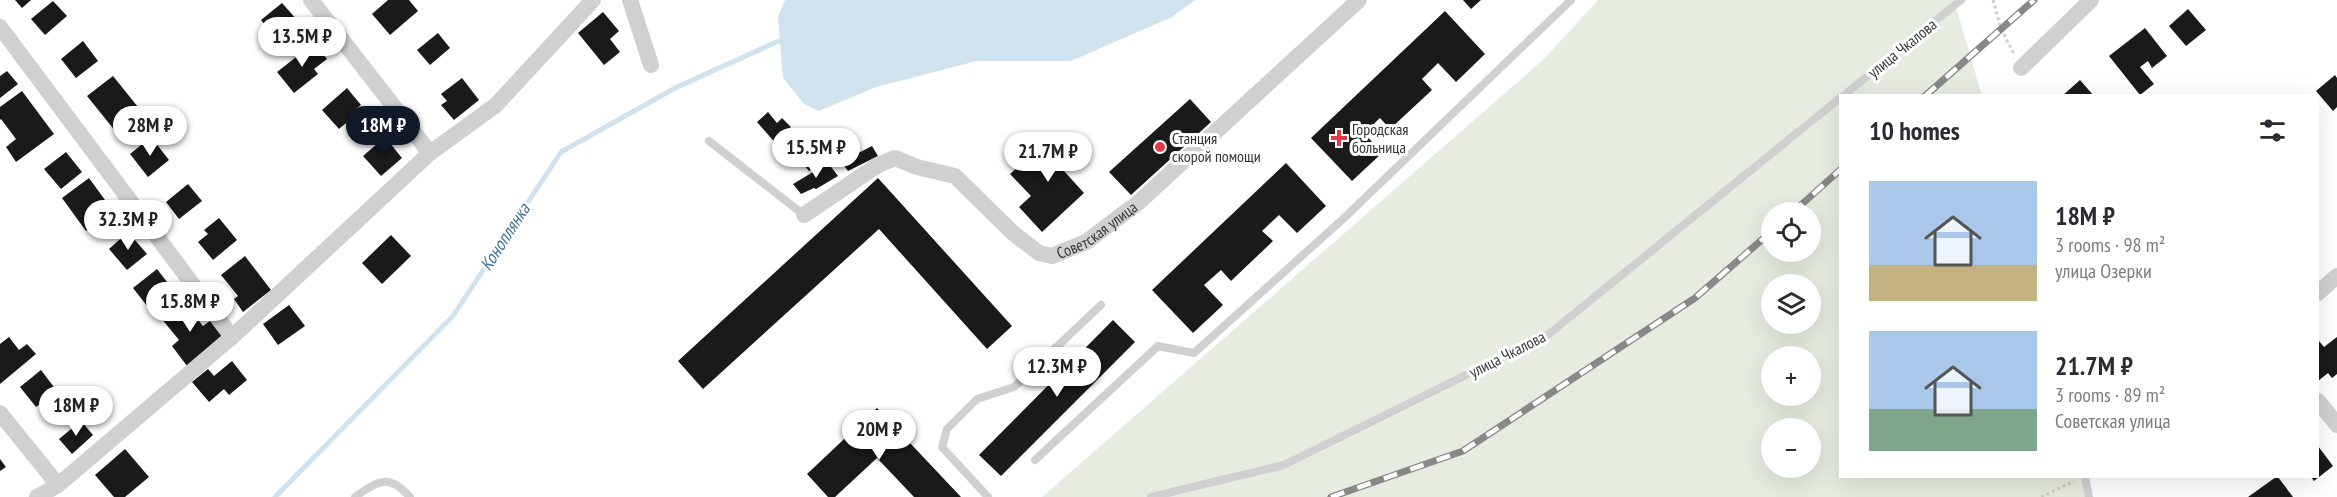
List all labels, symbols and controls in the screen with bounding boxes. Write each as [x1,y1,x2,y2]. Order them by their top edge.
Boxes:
street label: улица Чкалова [1864,14,1940,82]
pin: 13.5M ₽ [247,17,357,68]
text: 13.5M ₽ [272,23,332,49]
pin: 28M ₽ [108,106,192,157]
pin: 18M ₽ [341,106,425,157]
text: 28M ₽ [127,112,173,138]
text: 18M ₽ [360,112,406,138]
text: 10 homes [1869,114,1960,147]
icon: filters [2256,114,2289,147]
place label: Городская больница [1352,119,1409,157]
pin: 15.5M ₽ [761,128,871,179]
place label: Станция скорой помощи [1172,128,1261,166]
marker: Городская больница [1330,129,1348,147]
pin: 21.7M ₽ [993,132,1103,183]
text: 15.5M ₽ [786,134,846,160]
text: 21.7M ₽ [1018,138,1078,164]
marker: Станция скорой помощи [1153,140,1167,154]
street label: Советская улица [1054,197,1141,263]
water label: Коноплянка [474,198,535,275]
text: 18M ₽ [2055,199,2115,232]
pin: 32.3M ₽ [73,200,183,251]
map controls [1761,202,1821,478]
button: locate [1761,202,1821,262]
icon: home [1917,205,1989,277]
text: 32.3M ₽ [98,206,158,232]
text: 3 rooms · 98 m² [2055,232,2165,258]
text: улица Озерки [2055,258,2152,284]
button: layers [1761,274,1821,334]
pin: 15.8M ₽ [135,282,245,333]
text: 15.8M ₽ [160,288,220,314]
street label: улица Чкалова [1466,326,1548,382]
button: + [1761,346,1821,406]
pin: 12.3M ₽ [1002,347,1112,398]
text: 21.7M ₽ [2055,349,2133,382]
text: 12.3M ₽ [1027,353,1087,379]
icon: home [1917,355,1989,427]
text: 3 rooms · 89 m² [2055,382,2165,408]
pin: 18M ₽ [34,386,118,437]
text: 18M ₽ [53,392,99,418]
text: Советская улица [2055,408,2170,434]
pin: 20M ₽ [837,410,921,461]
text: 20M ₽ [856,416,902,442]
button: − [1761,418,1821,478]

